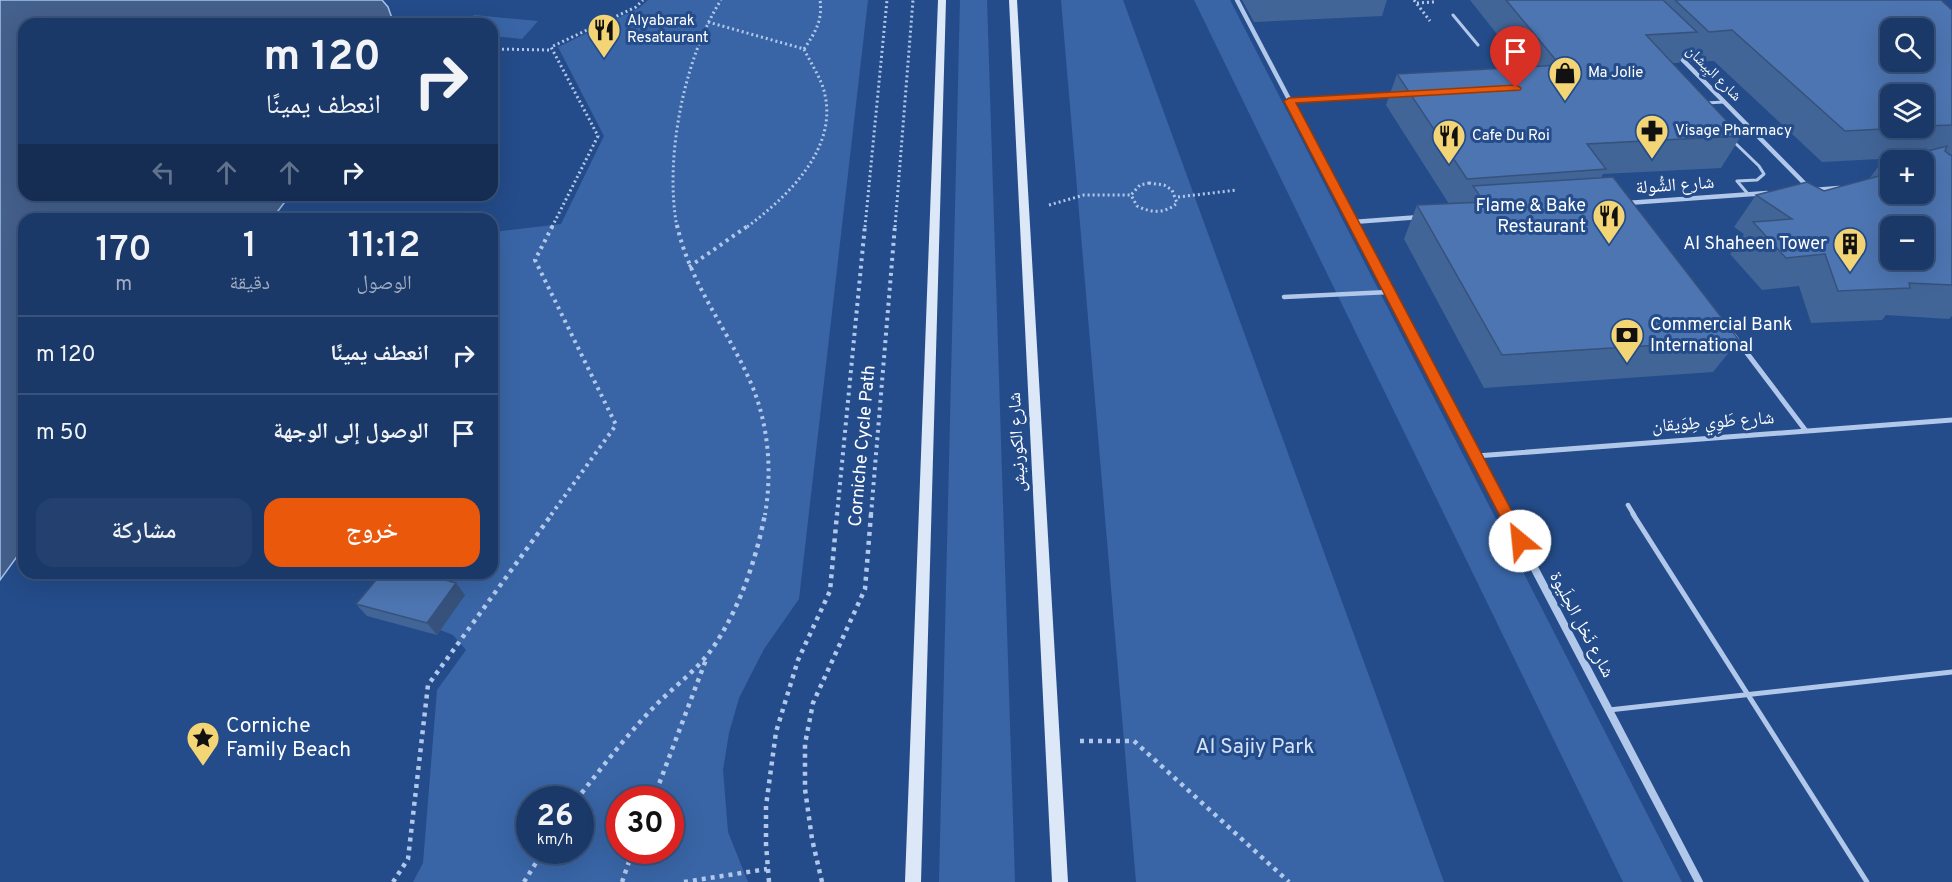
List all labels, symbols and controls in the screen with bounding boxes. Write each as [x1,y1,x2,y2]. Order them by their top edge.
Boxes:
restaurant icon: Alyabarak Resataurant [586,12,622,59]
place label: Alyabarak Resataurant [627,12,709,48]
map controls [1880,18,1934,270]
button: search [1880,18,1934,72]
pin [1490,26,1541,88]
text: 120 m [264,32,381,85]
icon: arrive [1499,35,1532,68]
icon: right [402,42,480,120]
street label: شارع البِيشان [1681,42,1745,106]
shop icon: Ma Jolie [1547,55,1583,102]
place label: Ma Jolie [1588,64,1643,83]
button: layers [1880,84,1934,138]
text: انعطف يمينًا [266,89,381,123]
pharmacy icon: Visage Pharmacy [1634,113,1670,160]
restaurant icon: Cafe Du Roi [1431,118,1467,165]
place label: Visage Pharmacy [1675,122,1792,141]
place label: Cafe Du Roi [1472,127,1550,146]
button: + [1880,150,1934,204]
icon: left [147,156,180,189]
icon: ahead [210,156,243,189]
icon: ahead [273,156,306,189]
icon: right [336,156,369,189]
street label: شارع الشُّولة [1635,172,1715,200]
place label: Flame & Bake Restaurant [1475,195,1586,239]
restaurant icon: Flame & Bake Restaurant [1591,198,1627,245]
button: − [1880,216,1934,270]
text: 1 [243,224,257,270]
text: 11:12 [348,224,420,270]
building icon: Al Shaheen Tower [1832,226,1868,273]
text: 170 [96,228,152,274]
place label: Al Shaheen Tower [1683,233,1827,256]
text: دقيقة [229,271,270,297]
text: الوصول [356,271,412,297]
text: m [115,272,132,298]
place label: Commercial Bank International [1650,314,1792,358]
bank icon: Commercial Bank International [1609,317,1645,364]
icon: right [447,339,480,372]
text: انعطف يمينًا [330,341,429,368]
text: 120 m [36,342,96,369]
street label: Corniche Cycle Path [844,364,882,528]
street label: شارع الكورنيش [1004,392,1032,492]
street label: شارع طَوِي طِوَيقان [1651,407,1775,440]
icon: arrive [447,417,480,450]
text: الوصول إلى الوجهة [273,419,429,446]
text: 50 m [36,420,88,447]
button: مشاركة [36,498,252,567]
button: خروج [264,498,480,567]
position arrow [1488,509,1552,573]
street label: شارع نَخل الحِلَيوة [1543,568,1619,682]
place label: Corniche Family Beach [226,713,351,764]
place icon: Corniche Family Beach [185,720,221,767]
park label: Al Sajiy Park [1195,734,1315,761]
speed limit sign: 30 [606,786,684,864]
text: 26 [537,799,573,836]
text: km/h [537,831,573,850]

